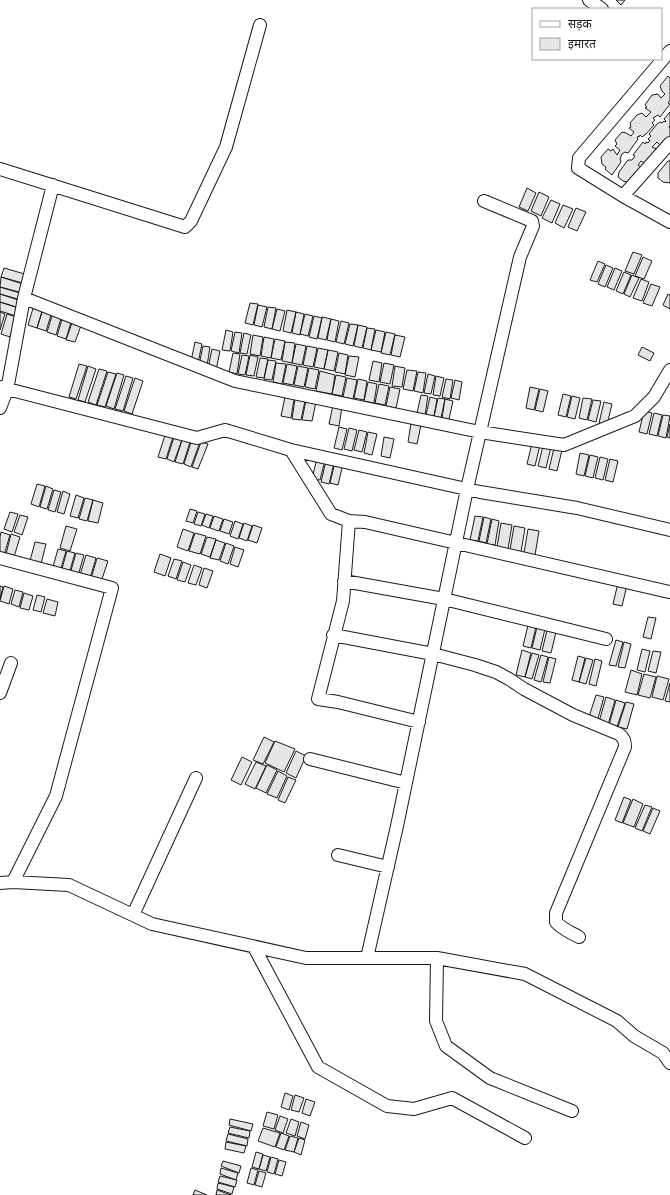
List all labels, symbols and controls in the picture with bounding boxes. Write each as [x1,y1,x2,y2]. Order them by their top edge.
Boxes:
legend [532,8,662,60]
text: सड़क [568,17,593,31]
text: इमारत [568,37,597,51]

